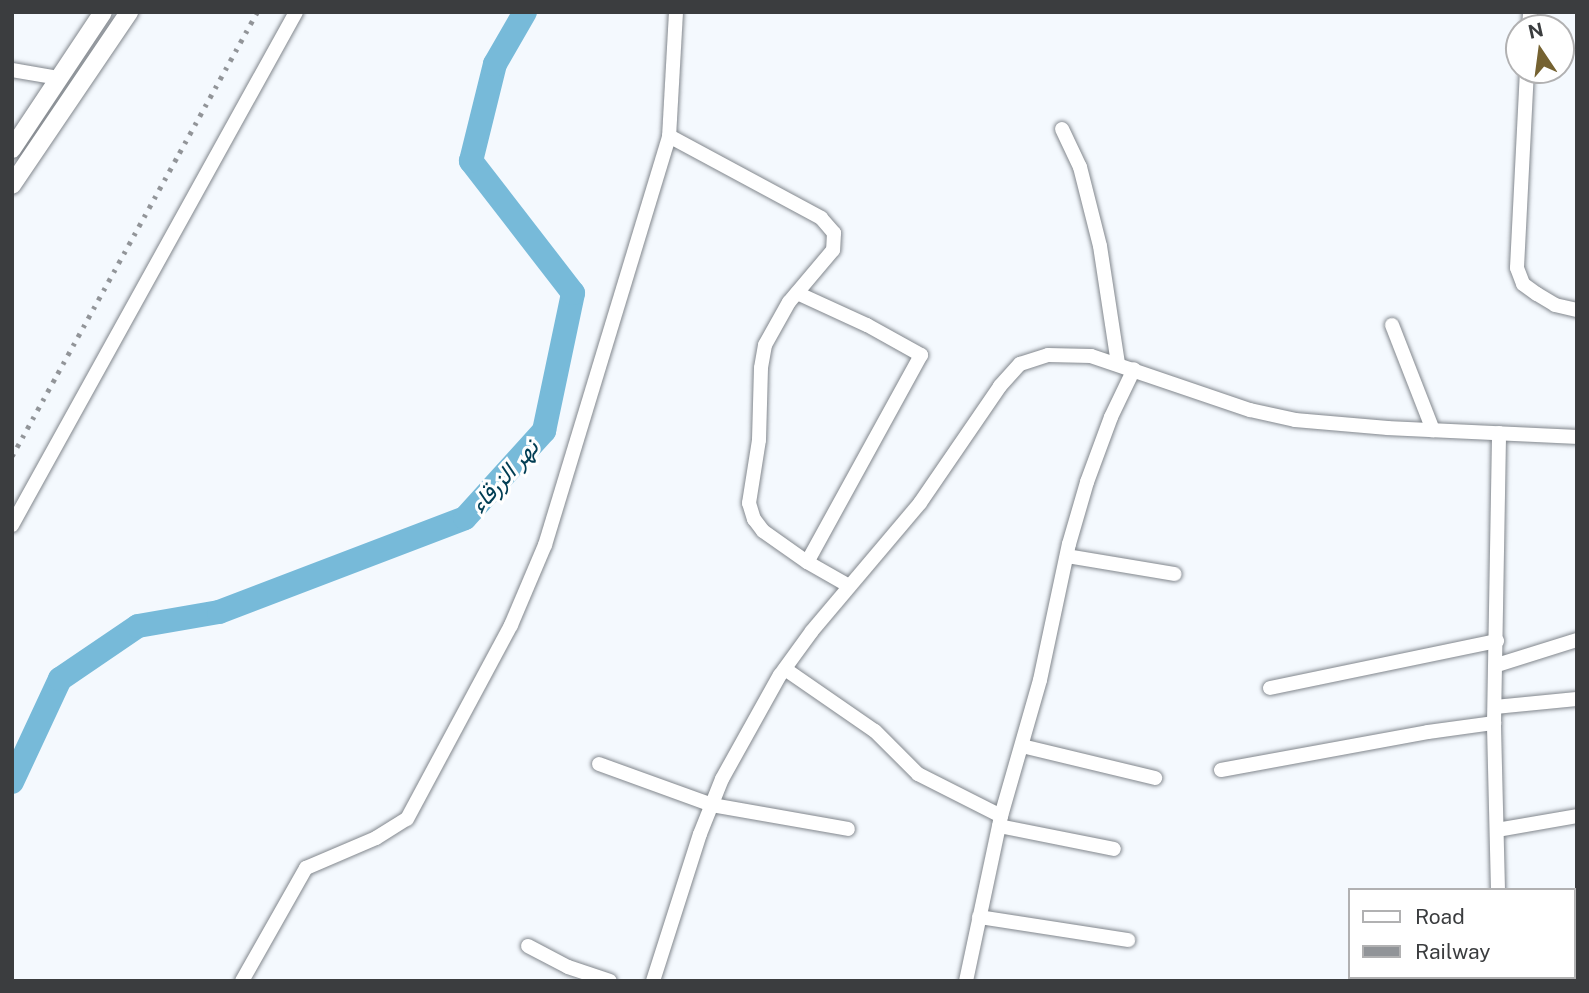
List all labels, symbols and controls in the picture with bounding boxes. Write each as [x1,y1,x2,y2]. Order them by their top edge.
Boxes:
north arrow [1505,14,1575,84]
text: N [1526,18,1545,43]
water label: نهر الزرقاء [464,433,544,519]
legend [1348,888,1575,979]
text: Road [1415,904,1465,929]
text: Railway [1415,939,1491,964]

